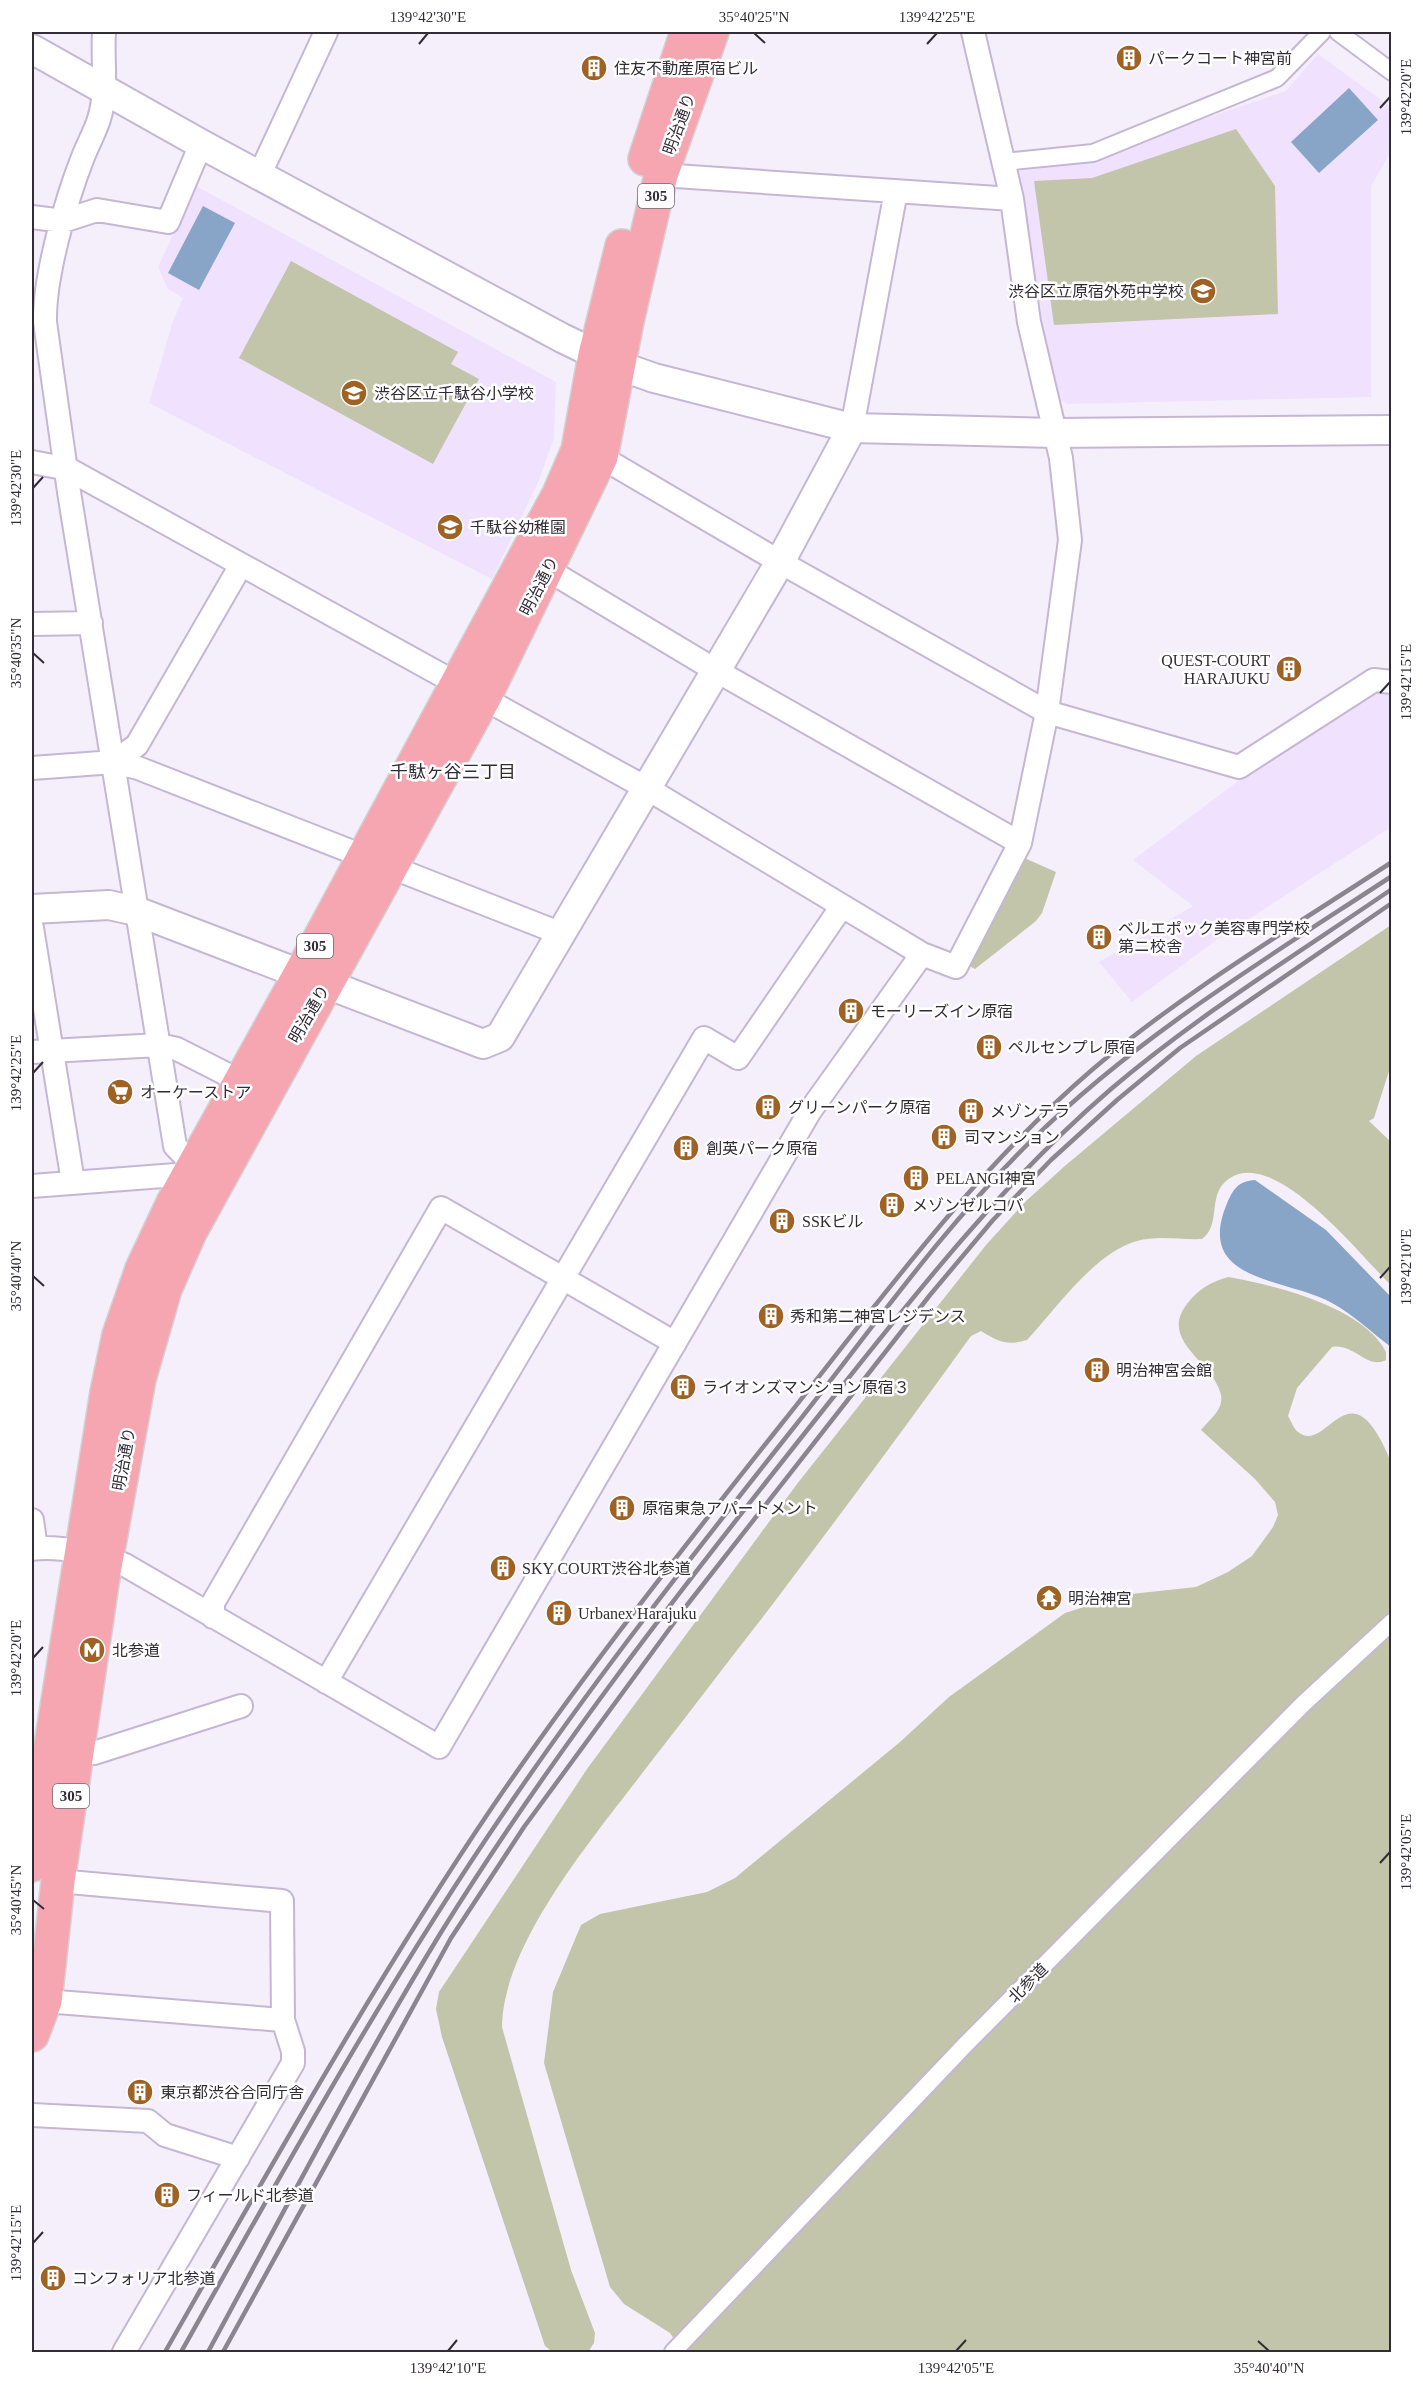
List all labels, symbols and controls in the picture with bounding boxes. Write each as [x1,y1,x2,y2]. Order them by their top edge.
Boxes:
text: 139°42'30"E [390,9,466,25]
text: 35°40'25"N [719,9,789,25]
text: 139°42'25"E [899,9,975,25]
building icon: パークコート神宮前 [1114,43,1144,73]
place label: パークコート神宮前 [1148,50,1292,67]
building icon: 住友不動産原宿ビル [579,53,609,83]
text: 139°42'20"E [1398,59,1414,135]
place label: 住友不動産原宿ビル [614,60,758,77]
street label: 明治通り [660,91,698,157]
road number: 305 [638,184,674,208]
school or university icon: 渋谷区立原宿外苑中学校 [1188,276,1218,306]
place label: 渋谷区立原宿外苑中学校 [1008,283,1184,300]
school or university icon: 渋谷区立千駄谷小学校 [339,378,369,408]
place label: 渋谷区立千駄谷小学校 [374,385,534,402]
text: 139°42'30"E [8,450,24,526]
school or university icon: 千駄谷幼稚園 [435,512,465,542]
place label: 千駄谷幼稚園 [470,519,566,536]
street label: 明治通り [517,554,561,618]
text: 35°40'35"N [8,618,24,688]
text: 139°42'15"E [1398,644,1414,720]
place label: QUEST-COURT HARAJUKU [1161,652,1270,687]
building icon: QUEST-COURT HARAJUKU [1274,654,1304,684]
district label: 千駄ヶ谷三丁目 [390,762,516,782]
place label: ベルエポック美容専門学校 第ニ校舎 [1118,920,1310,955]
building icon: ベルエポック美容専門学校 第ニ校舎 [1084,922,1114,952]
road number: 305 [297,934,333,958]
street label: 明治通り [286,982,332,1046]
building icon: モーリーズイン原宿 [836,996,866,1026]
place label: モーリーズイン原宿 [870,1003,1013,1020]
building icon: ペルセンプレ原宿 [974,1032,1004,1062]
text: 139°42'25"E [8,1035,24,1111]
place label: ペルセンプレ原宿 [1008,1039,1136,1056]
supermarket icon: オーケーストア [105,1077,135,1107]
place label: オーケーストア [140,1084,251,1101]
building icon: グリーンパーク原宿 [753,1092,783,1122]
building icon: メゾンテラ [956,1096,986,1126]
place label: グリーンパーク原宿 [788,1099,931,1116]
place label: メゾンテラ [990,1103,1070,1120]
building icon: 司マンション [929,1122,959,1152]
place label: 司マンション [964,1129,1060,1146]
building icon: 創英パーク原宿 [671,1133,701,1163]
place label: 創英パーク原宿 [706,1140,818,1157]
building icon: PELANGI神宮 [901,1163,931,1193]
place label: PELANGI神宮 [936,1170,1036,1187]
building icon: メゾンゼルコバ [877,1190,907,1220]
place label: メゾンゼルコバ [912,1197,1024,1214]
building icon: SSKビル [767,1206,797,1236]
place label: SSKビル [802,1213,863,1230]
text: 139°42'10"E [1398,1229,1414,1305]
text: 35°40'40"N [8,1241,24,1311]
building icon: 秀和第二神宮レジデンス [756,1301,786,1331]
place label: 秀和第二神宮レジデンス [790,1308,966,1325]
building icon: 明治神宮会館 [1082,1355,1112,1385]
place label: 明治神宮会館 [1116,1362,1212,1379]
building icon: ライオンズマンション原宿３ [668,1372,698,1402]
place label: ライオンズマンション原宿３ [702,1379,910,1396]
street label: 明治通り [110,1426,138,1492]
building icon: 原宿東急アパートメント [607,1493,637,1523]
place label: 原宿東急アパートメント [642,1500,818,1517]
building icon: SKY COURT渋谷北参道 [488,1553,518,1583]
place label: SKY COURT渋谷北参道 [522,1560,691,1577]
temple icon: 明治神宮 [1034,1583,1064,1613]
place label: 明治神宮 [1068,1590,1132,1607]
building icon: Urbanex Harajuku [544,1598,574,1628]
place label: Urbanex Harajuku [578,1605,697,1623]
text: 139°42'20"E [8,1620,24,1696]
metro station icon: 北参道 [77,1635,107,1665]
place label: 北参道 [112,1642,160,1659]
road number: 305 [53,1784,89,1808]
text: 139°42'05"E [1398,1814,1414,1890]
text: 35°40'45"N [8,1865,24,1935]
street label: 北参道 [1005,1960,1051,2006]
building icon: 東京都渋谷合同庁舎 [125,2077,155,2107]
place label: 東京都渋谷合同庁舎 [160,2084,304,2101]
building icon: フィールド北参道 [152,2180,182,2210]
place label: フィールド北参道 [186,2187,314,2204]
text: 139°42'15"E [8,2205,24,2281]
building icon: コンフォリア北参道 [38,2263,68,2293]
place label: コンフォリア北参道 [72,2270,216,2287]
text: 139°42'10"E [410,2360,486,2376]
text: 139°42'05"E [918,2360,994,2376]
text: 35°40'40"N [1234,2360,1304,2376]

